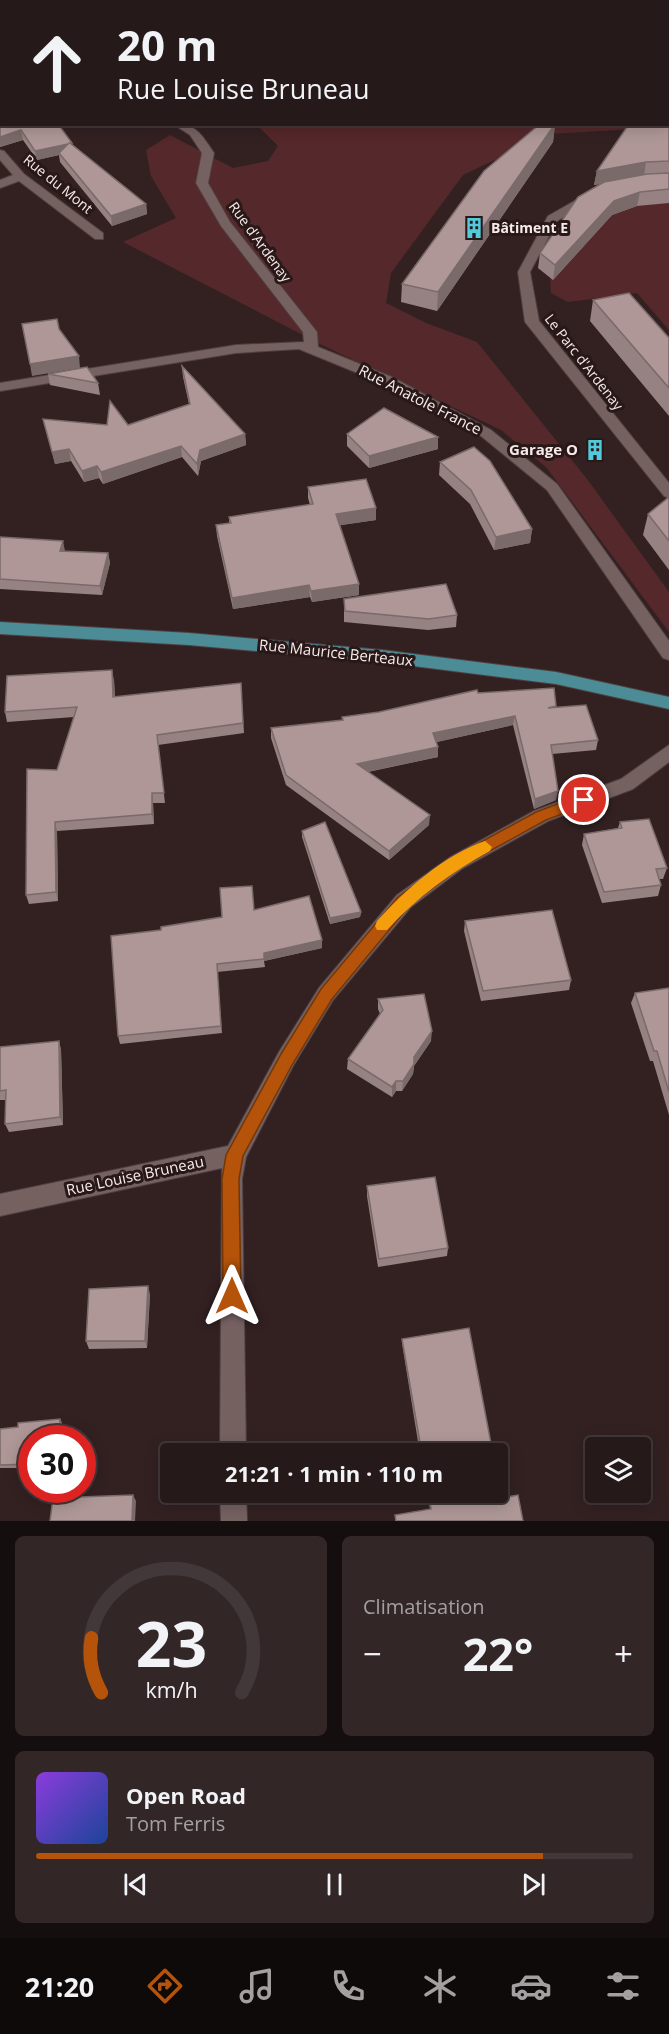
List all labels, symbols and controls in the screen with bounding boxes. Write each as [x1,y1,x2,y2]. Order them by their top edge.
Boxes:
text: 20 m [117,16,217,73]
icon: ahead [18,24,96,102]
text: Rue Louise Bruneau [117,70,369,107]
street label: Rue du Mont [20,150,97,217]
street label: Rue d'Ardenay [225,198,297,286]
building icon: Bâtiment E [462,216,486,240]
place label: Bâtiment E [491,218,568,237]
street label: Le Parc d'Ardenay [541,310,629,414]
street label: Rue Anatole France [356,359,485,439]
building icon: Garage O [583,438,607,462]
place label: Garage O [509,439,578,459]
street label: Rue Maurice Berteaux [258,634,414,670]
pin [558,774,609,825]
icon: arrive [567,783,600,816]
street label: Rue Louise Bruneau [64,1151,205,1199]
position arrow [200,1264,264,1328]
speed limit sign: 30 [18,1425,96,1503]
map controls [585,1437,651,1503]
button: layers [585,1437,651,1503]
text: 21:21 · 1 min · 110 m [225,1458,443,1488]
text: Climatisation [363,1593,485,1620]
text: 23 [135,1600,207,1685]
text: 22° [463,1623,533,1684]
text: − [363,1631,382,1676]
text: + [614,1631,633,1676]
text: km/h [145,1675,197,1704]
text: Open Road [126,1780,246,1810]
text: Tom Ferris [126,1810,225,1837]
icon: previous [119,1868,152,1901]
icon: pause [318,1868,351,1901]
icon: next [517,1868,550,1901]
icon: directions [144,1965,186,2007]
icon: music [236,1965,278,2007]
icon: phone [327,1965,369,2007]
icon: climate [419,1965,461,2007]
icon: car [510,1965,552,2007]
icon: filters [602,1965,644,2007]
text: 21:20 [25,1968,94,2005]

